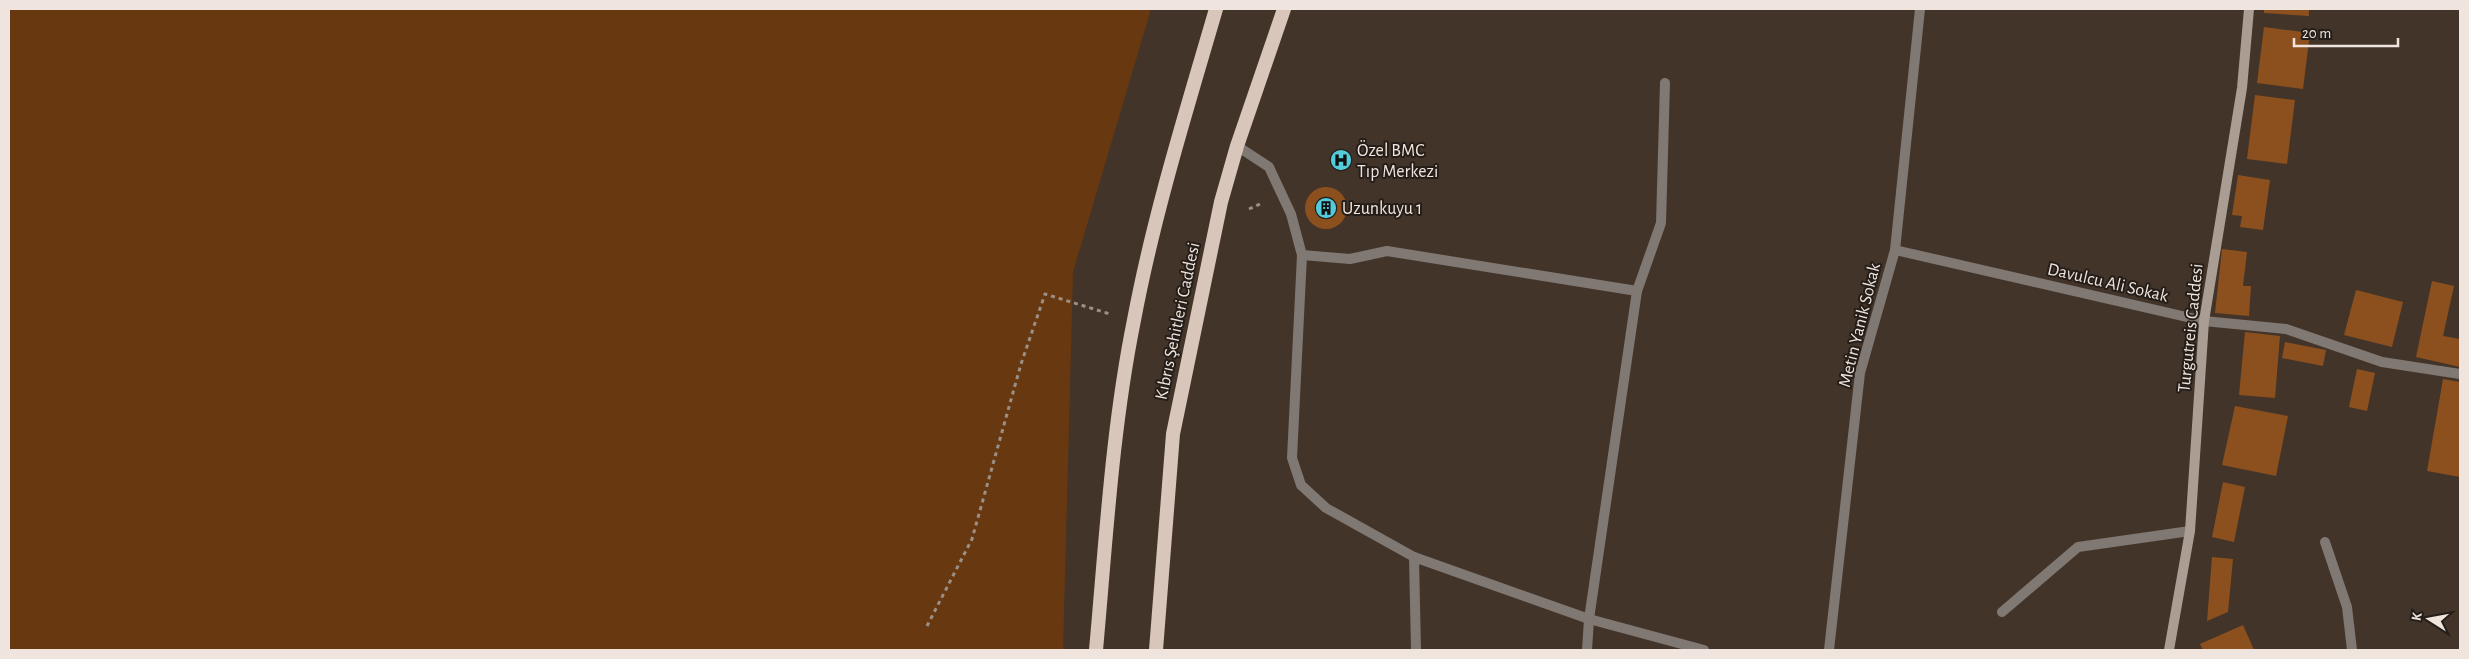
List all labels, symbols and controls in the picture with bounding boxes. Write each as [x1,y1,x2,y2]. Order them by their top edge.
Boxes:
scale bar [2294,15,2398,47]
text: 20 m [2302,26,2331,41]
place label: Özel BMC Tıp Merkezi [1357,140,1438,181]
hospital icon: Özel BMC Tıp Merkezi [1329,148,1353,172]
building icon: Uzunkuyu 1 [1314,196,1338,220]
place label: Uzunkuyu 1 [1342,200,1422,218]
street label: Kıbrıs Şehitleri Caddesi [1152,241,1203,402]
street label: Davulcu Ali Sokak [2046,260,2171,306]
street label: Metin Yanik Sokak [1836,261,1884,389]
street label: Turgutreis Caddesi [2175,263,2207,394]
north arrow [2404,594,2454,644]
text: K [2410,611,2425,622]

